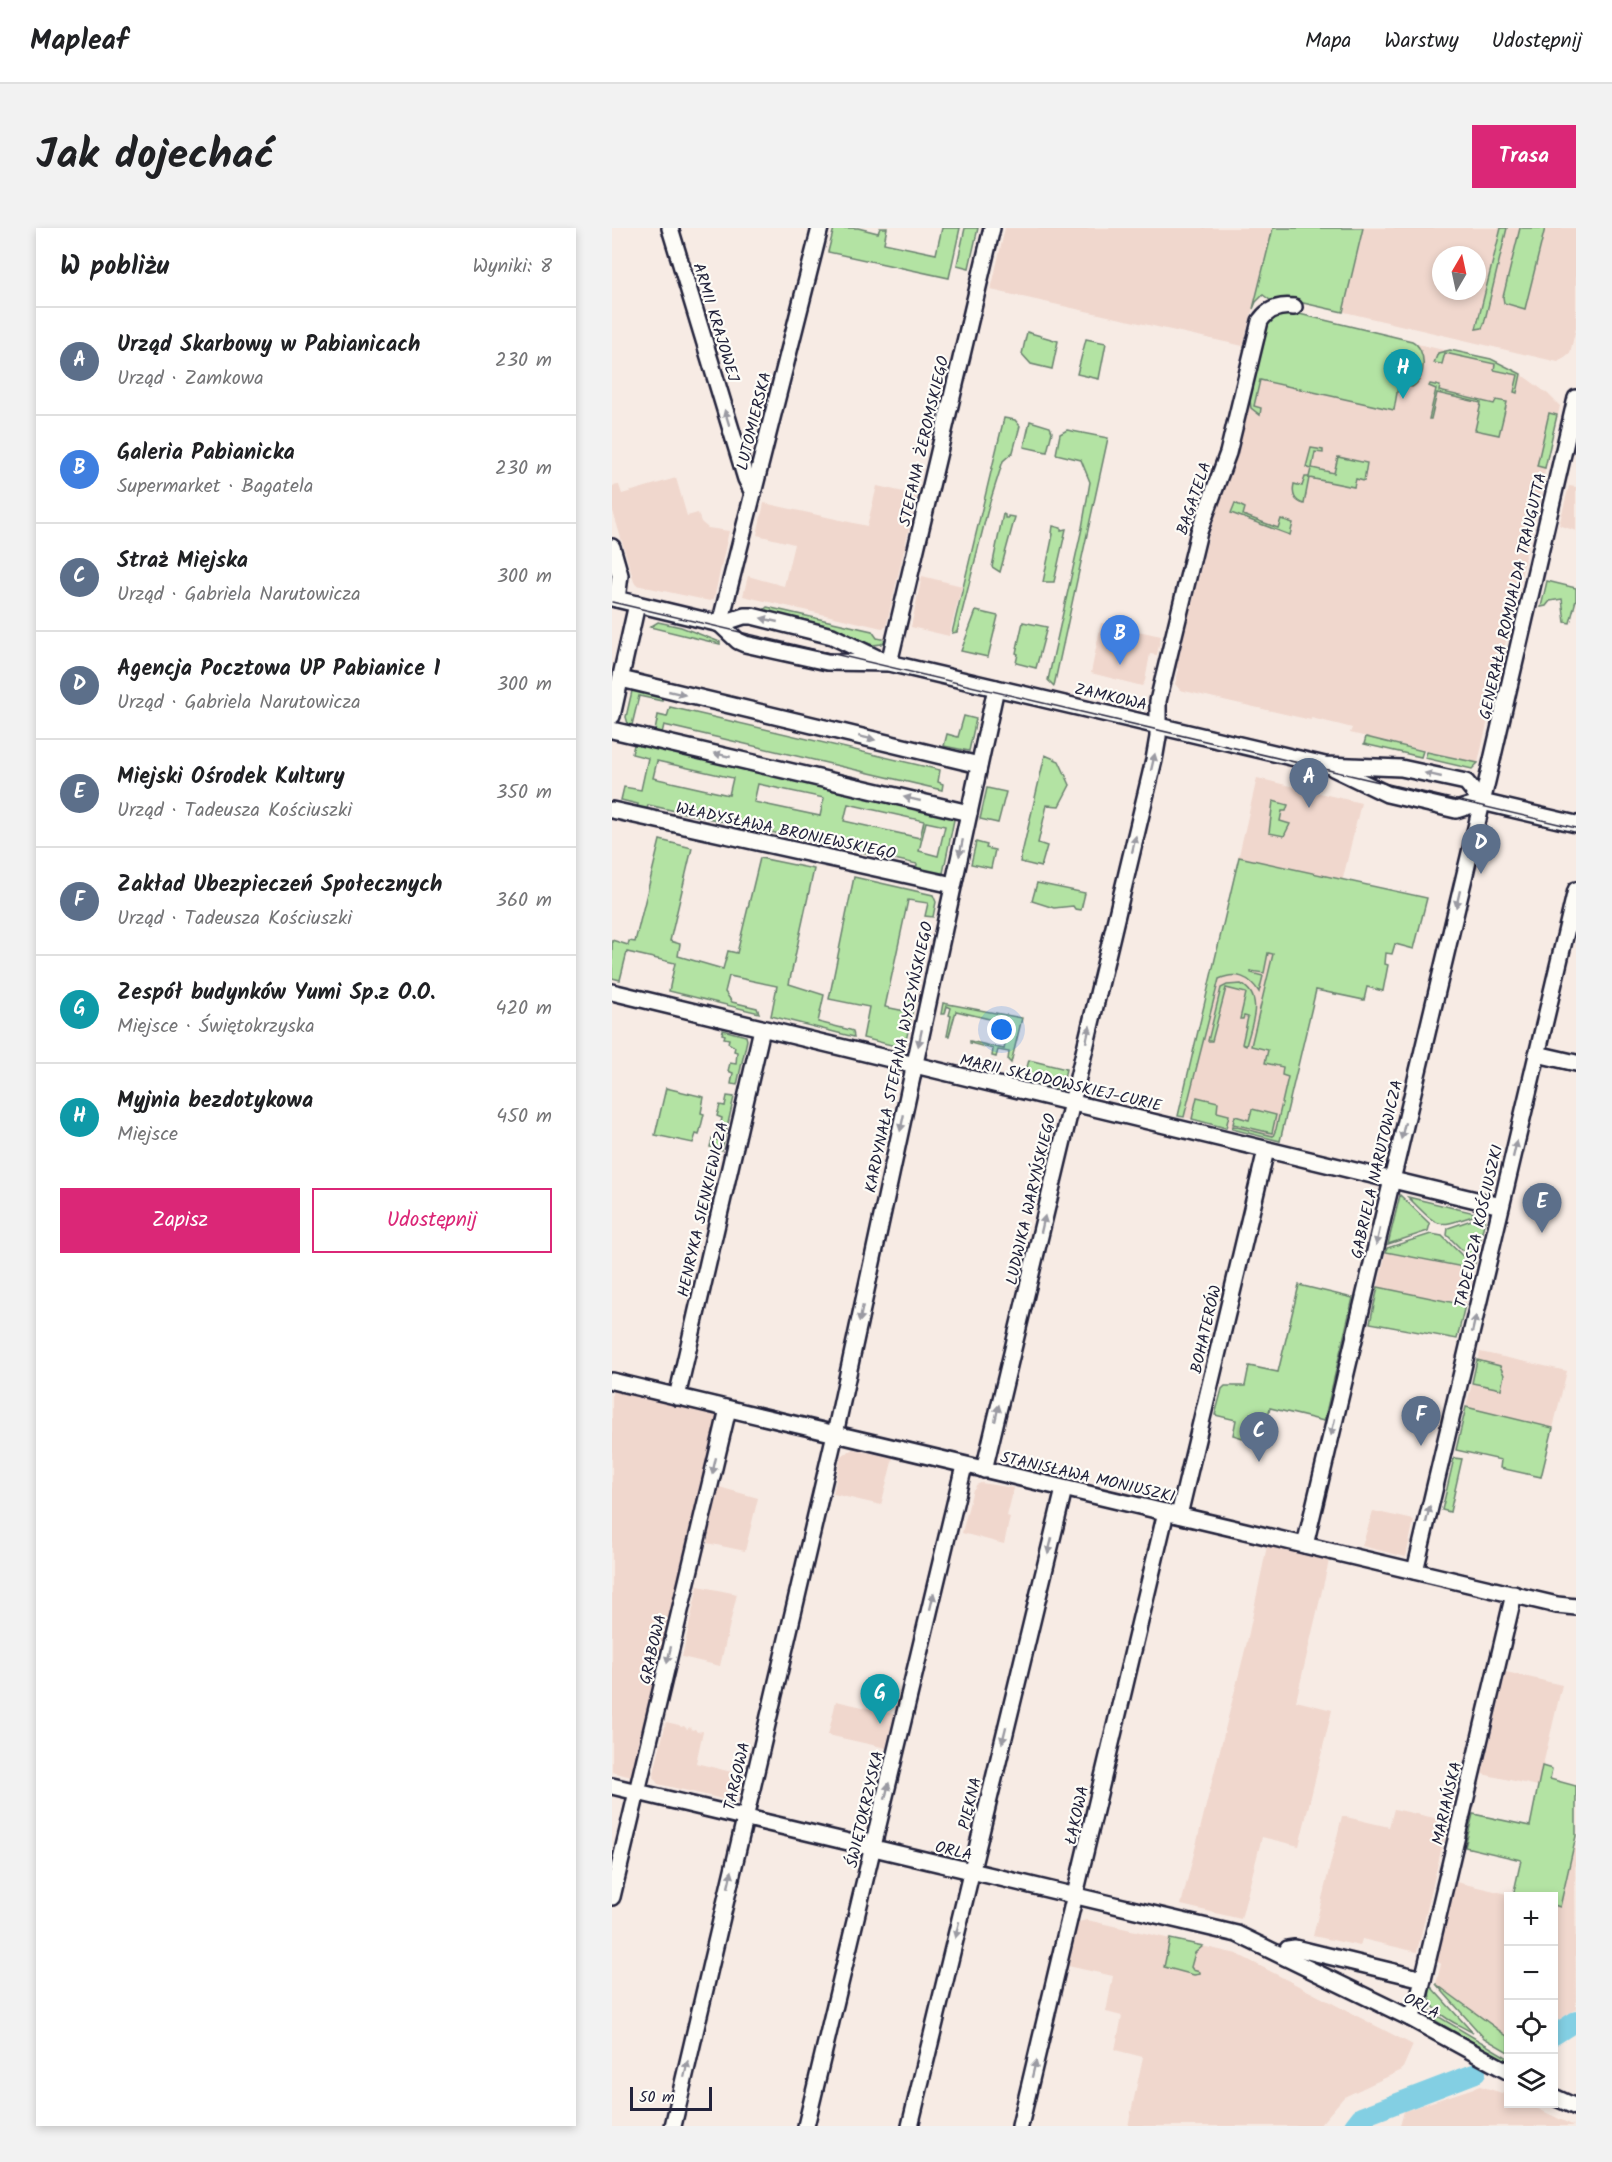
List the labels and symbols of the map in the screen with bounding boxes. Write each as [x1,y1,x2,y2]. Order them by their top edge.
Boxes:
north arrow [1432,246,1486,300]
street label: ARMII KRAJOWEJ [686,260,746,385]
pin: H [1384,350,1422,399]
street label: STEFANA ŻEROMSKIEGO [893,353,956,529]
street label: LUTOMIERSKA [730,369,779,473]
one-way arrow [722,409,732,427]
street label: BAGATELA [1170,458,1219,538]
street label: GENERAŁA ROMUALDA TRAUGUTTA [1473,470,1554,722]
one-way arrow [760,614,778,624]
pin: B [1100,616,1140,665]
street label: ZAMKOWA [1072,677,1150,718]
one-way arrow [668,688,687,698]
one-way arrow [858,733,876,743]
one-way arrow [713,750,731,760]
one-way arrow [1149,752,1158,771]
pin: A [1290,758,1328,808]
one-way arrow [1423,770,1442,779]
one-way arrow [903,794,921,804]
street label: WŁADYSŁAWA BRONIEWSKIEGO [674,796,898,867]
pin: D [1462,824,1500,874]
one-way arrow [1129,835,1139,854]
one-way arrow [956,839,965,858]
one-way arrow [1453,890,1463,908]
street label: KARDYNAŁA STEFANA WYSZYŃSKIEGO [858,919,940,1195]
your location [987,1015,1016,1044]
one-way arrow [1084,1024,1093,1043]
one-way arrow [915,1029,925,1048]
street label: MARII SKŁODOWSKIEJ-CURIE [957,1048,1165,1119]
street label: GABRIELA NARUTOWICZA [1345,1077,1410,1261]
street label: LUDWIKA WARYŃSKIEGO [1000,1111,1063,1287]
one-way arrow [897,1114,907,1132]
street label: HENRYKA SIENKIEWICZA [671,1119,736,1299]
one-way arrow [1398,1122,1408,1140]
one-way arrow [1510,1140,1520,1159]
street label: TADEUSZA KOŚCIUSZKI [1449,1142,1510,1310]
pin: E [1522,1184,1562,1233]
one-way arrow [1038,1214,1048,1233]
one-way arrow [1373,1228,1383,1246]
street label: BOHATERÓW [1184,1283,1229,1376]
one-way arrow [856,1305,865,1324]
one-way arrow [1469,1315,1479,1333]
pin: F [1402,1396,1440,1446]
one-way arrow [993,1404,1003,1423]
pin: C [1240,1412,1278,1462]
one-way arrow [1328,1418,1338,1436]
street label: STANISŁAWA MONIUSZKI [998,1445,1177,1510]
one-way arrow [709,1456,719,1475]
one-way arrow [1424,1505,1434,1523]
one-way arrow [1044,1537,1054,1555]
one-way arrow [927,1592,937,1611]
street label: GRABOWA [633,1612,674,1687]
one-way arrow [664,1646,674,1665]
pin: G [860,1674,900,1724]
one-way arrow [999,1726,1009,1745]
street label: TARGOWA [717,1739,758,1813]
street label: ŚWIĘTOKRZYSKA [840,1748,891,1870]
street label: MARIAŃSKA [1426,1759,1469,1848]
street label: PIĘKNA [952,1774,989,1832]
one-way arrow [882,1782,892,1800]
street label: ŁĄKOWA [1059,1783,1096,1847]
street label: ORLA [932,1835,975,1868]
one-way arrow [726,1870,736,1888]
one-way arrow [952,1920,962,1939]
street label: ORLA [1399,1986,1444,2026]
one-way arrow [682,2060,692,2078]
one-way arrow [1029,2060,1039,2078]
scale bar [630,2084,712,2112]

